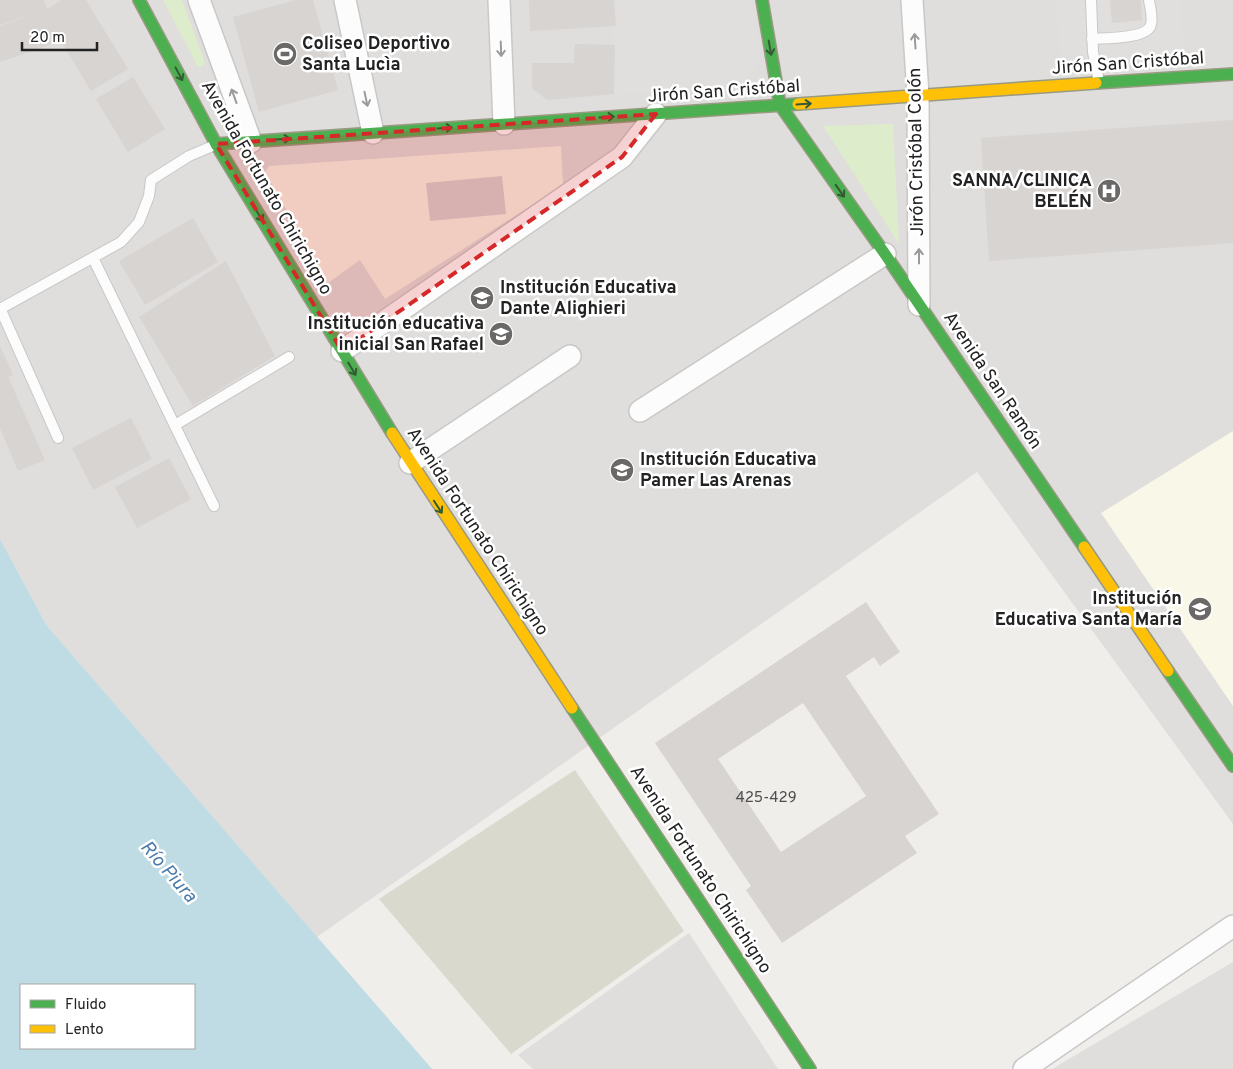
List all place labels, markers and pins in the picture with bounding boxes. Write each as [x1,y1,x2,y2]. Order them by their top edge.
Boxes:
place label: Coliseo Deportivo Santa Lucìa [302,33,450,77]
sports icon: Coliseo Deportivo Santa Lucìa [272,41,298,67]
place label: SANNA/CLINICA BELÉN [952,170,1092,214]
hospital icon: SANNA/CLINICA BELÉN [1096,178,1122,204]
place label: Institución Educativa Dante Alighieri [500,277,677,321]
school or university icon: Institución Educativa Dante Alighieri [469,285,495,311]
place label: Institución educativa inicial San Rafael [308,313,484,357]
school or university icon: Institución educativa inicial San Rafael [488,321,514,347]
place label: Institución Educativa Pamer Las Arenas [640,449,817,493]
school or university icon: Institución Educativa Pamer Las Arenas [609,457,635,483]
place label: Institución Educativa Santa María [995,588,1182,632]
school or university icon: Institución Educativa Santa María [1187,596,1213,622]

